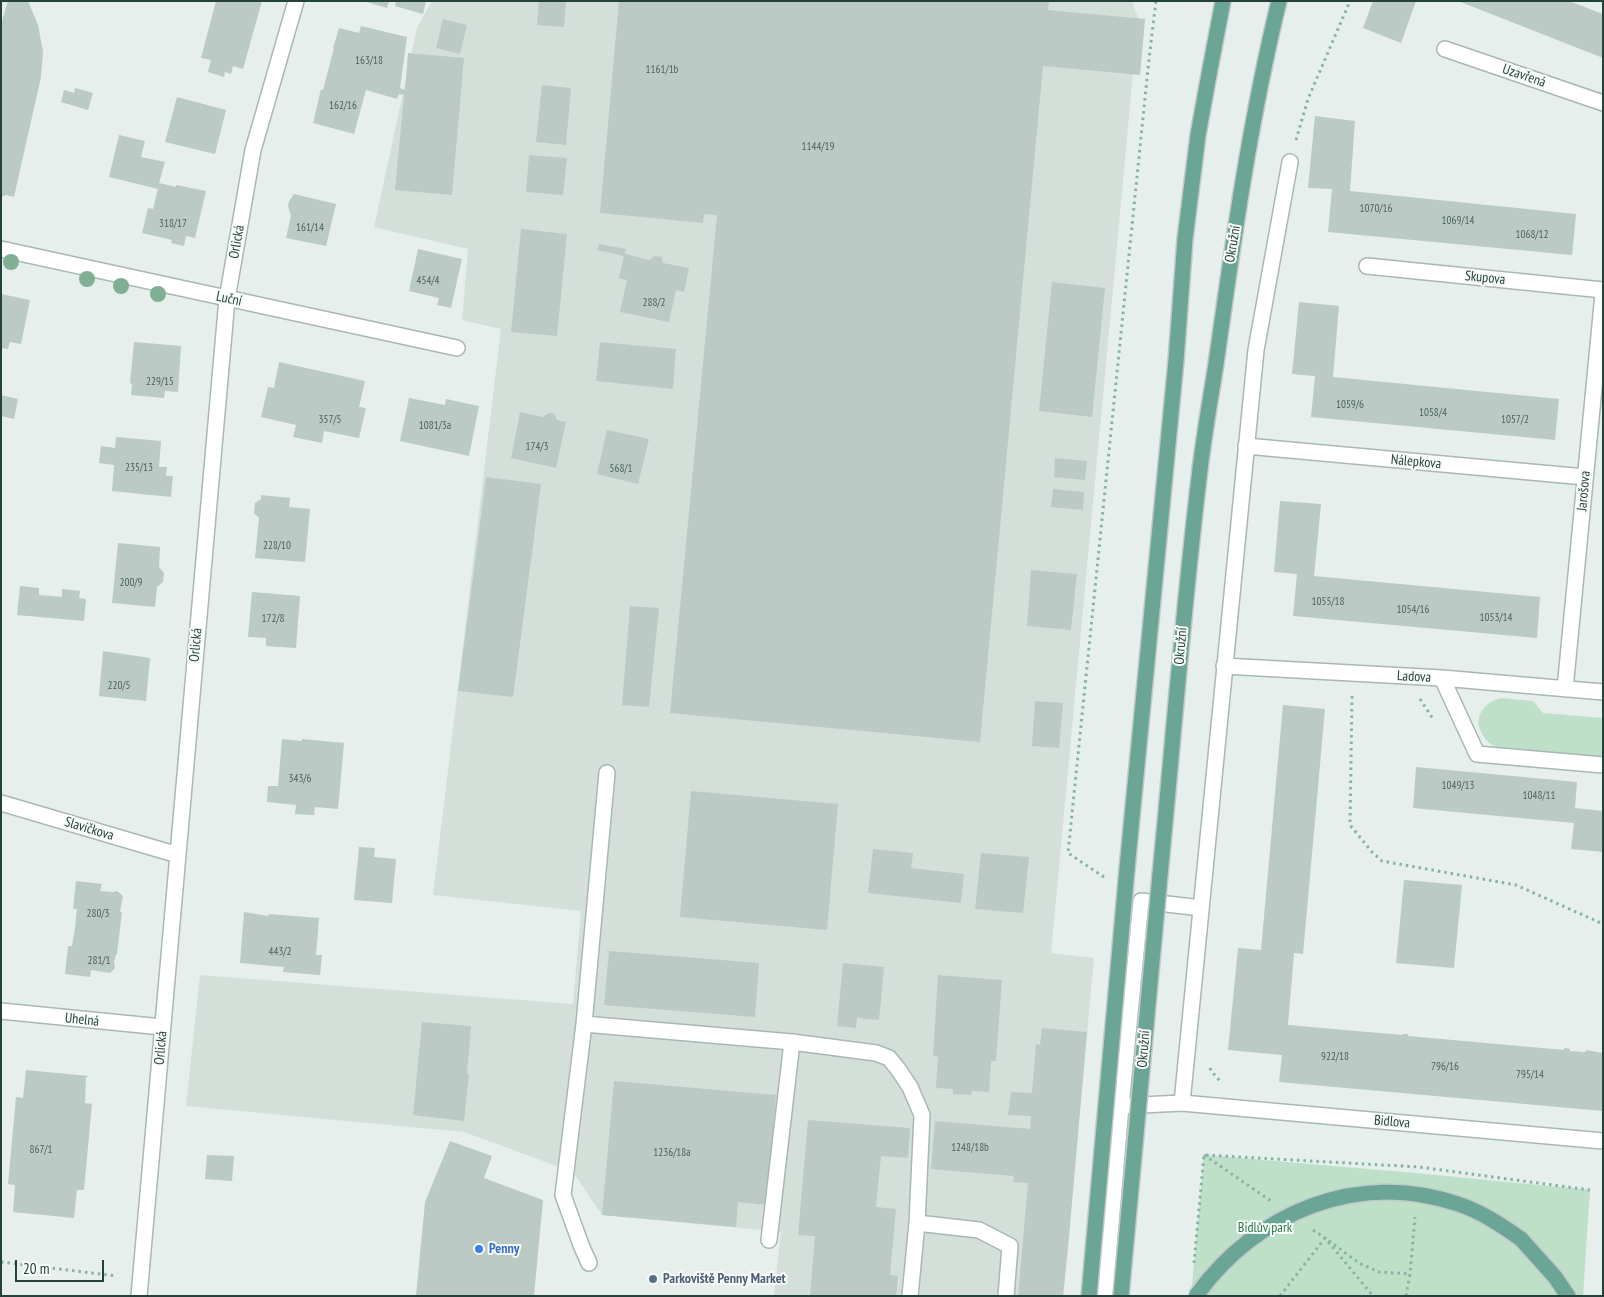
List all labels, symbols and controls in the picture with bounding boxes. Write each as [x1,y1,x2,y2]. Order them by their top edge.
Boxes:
house number: 163/18 [355,54,383,68]
street label: Uzavřená [1500,61,1548,91]
house number: 1161/1b [646,63,678,77]
house number: 162/16 [329,99,357,113]
house number: 1144/19 [802,140,834,154]
house number: 1070/16 [1360,202,1392,216]
house number: 1069/14 [1442,214,1474,228]
house number: 318/17 [159,217,187,231]
house number: 161/14 [296,221,324,235]
street label: Orlická [226,224,248,260]
street label: Okružní [1222,224,1244,264]
house number: 1068/12 [1516,228,1548,242]
street label: Skupova [1464,268,1506,288]
house number: 454/4 [416,274,440,288]
street label: Luční [215,288,243,310]
house number: 288/2 [642,296,666,310]
house number: 229/15 [146,375,174,389]
house number: 1059/6 [1336,398,1364,412]
house number: 1058/4 [1419,406,1447,420]
house number: 357/5 [318,413,342,427]
house number: 1057/2 [1501,413,1529,427]
house number: 1081/3a [419,419,451,433]
house number: 174/3 [525,440,549,454]
street label: Nálepkova [1390,451,1442,473]
house number: 235/13 [125,461,153,475]
house number: 568/1 [609,462,633,476]
street label: Jarošova [1574,470,1594,512]
house number: 228/10 [263,539,291,553]
house number: 200/9 [119,576,143,590]
house number: 1055/18 [1312,595,1344,609]
house number: 1054/16 [1397,603,1429,617]
house number: 1053/14 [1480,611,1512,625]
house number: 172/8 [261,612,285,626]
street label: Orlická [186,627,206,663]
street label: Okružní [1171,627,1191,665]
street label: Ladova [1396,668,1432,686]
house number: 220/5 [107,679,131,693]
house number: 343/6 [288,772,312,786]
house number: 1049/13 [1442,779,1474,793]
house number: 1048/11 [1523,789,1555,803]
street label: Slavíčkova [62,814,116,844]
house number: 280/3 [86,907,110,921]
house number: 443/2 [268,945,292,959]
house number: 281/1 [87,954,111,968]
street label: Uhelná [64,1010,100,1030]
street label: Orlická [151,1030,171,1066]
street label: Okružní [1134,1030,1154,1068]
house number: 922/18 [1321,1050,1349,1064]
house number: 796/16 [1431,1060,1459,1074]
house number: 795/14 [1516,1068,1544,1082]
street label: Bidlova [1373,1112,1411,1132]
house number: 1248/18b [951,1141,989,1155]
house number: 867/1 [29,1143,53,1157]
house number: 1236/18a [653,1146,691,1160]
park label: Bidlův park [1238,1220,1292,1236]
place label: Penny [489,1241,519,1257]
marker: Penny [473,1243,485,1255]
scale bar [18,1250,106,1282]
text: 20 m [23,1259,49,1278]
place label: Parkoviště Penny Market [663,1271,786,1287]
marker: Parkoviště Penny Market [647,1273,659,1285]

